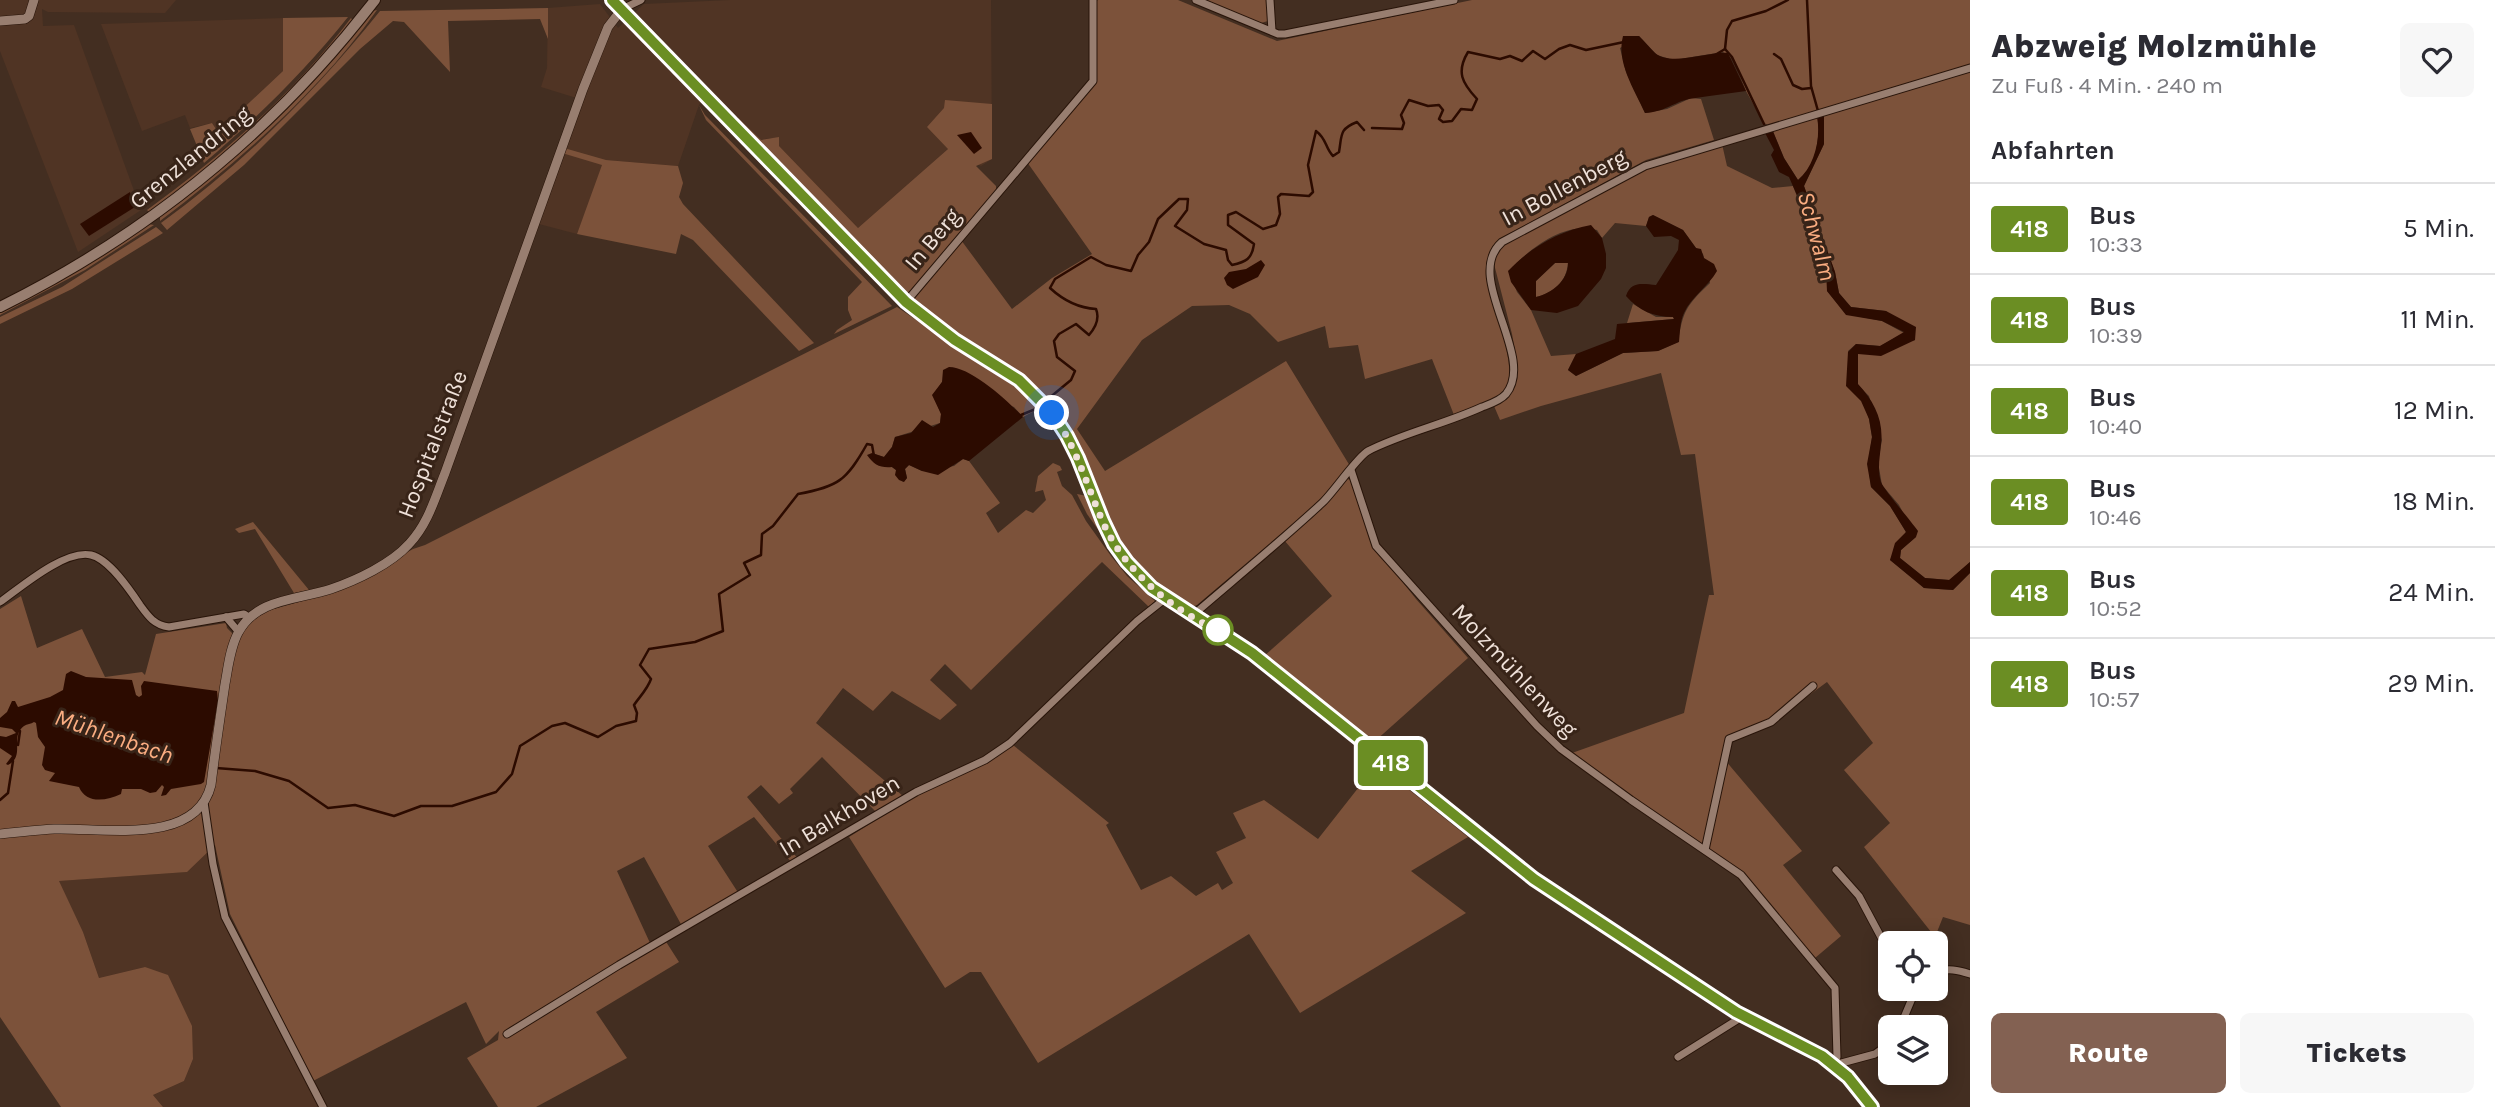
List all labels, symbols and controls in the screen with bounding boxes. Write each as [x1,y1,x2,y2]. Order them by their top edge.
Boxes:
button: heart [2400,23,2474,97]
text: Abzweig Molzmühle [1991,27,2317,65]
text: Zu Fuß · 4 Min. · 240 m [1991,72,2223,99]
street label: Grenzlandring [124,100,256,215]
text: Abfahrten [1991,135,2115,166]
street label: In Bollenberg [1497,143,1631,232]
water label: Schwalm [1792,188,1842,284]
text: Bus [2089,200,2136,231]
street label: In Berg [899,203,966,276]
text: 5 Min. [2403,213,2474,244]
text: 418 [2010,215,2049,243]
text: 10:33 [2089,231,2143,258]
text: Bus [2089,291,2136,322]
text: 11 Min. [2401,304,2474,335]
text: 418 [2010,306,2049,334]
text: 10:39 [2089,322,2142,349]
street label: Hospitalstraße [392,367,473,522]
text: Bus [2089,382,2136,413]
your location [1034,395,1069,430]
text: 12 Min. [2394,395,2474,426]
text: 418 [2010,397,2049,425]
text: 10:40 [2089,413,2142,440]
text: Bus [2089,473,2136,504]
text: 18 Min. [2393,486,2474,517]
text: 418 [2010,488,2049,516]
text: 10:46 [2089,504,2142,531]
text: Bus [2089,564,2136,595]
text: 24 Min. [2388,577,2474,608]
text: 418 [2010,579,2049,607]
text: 10:52 [2089,595,2142,622]
street label: Molzmühlenweg [1446,598,1583,743]
unlabelled marker [1203,615,1233,645]
text: Bus [2089,655,2136,686]
text: 29 Min. [2388,668,2474,699]
text: 418 [2010,670,2049,698]
text: 10:57 [2089,686,2139,713]
water label: Mühlenbach [51,703,177,769]
line badge: 418 [1351,740,1431,786]
text: 418 [1372,749,1410,777]
street label: In Balkhoven [774,769,904,862]
map controls [1878,931,1948,1085]
button: locate [1878,931,1948,1001]
button: Route [1991,1013,2226,1093]
button: Tickets [2240,1013,2474,1093]
button: layers [1878,1015,1948,1085]

